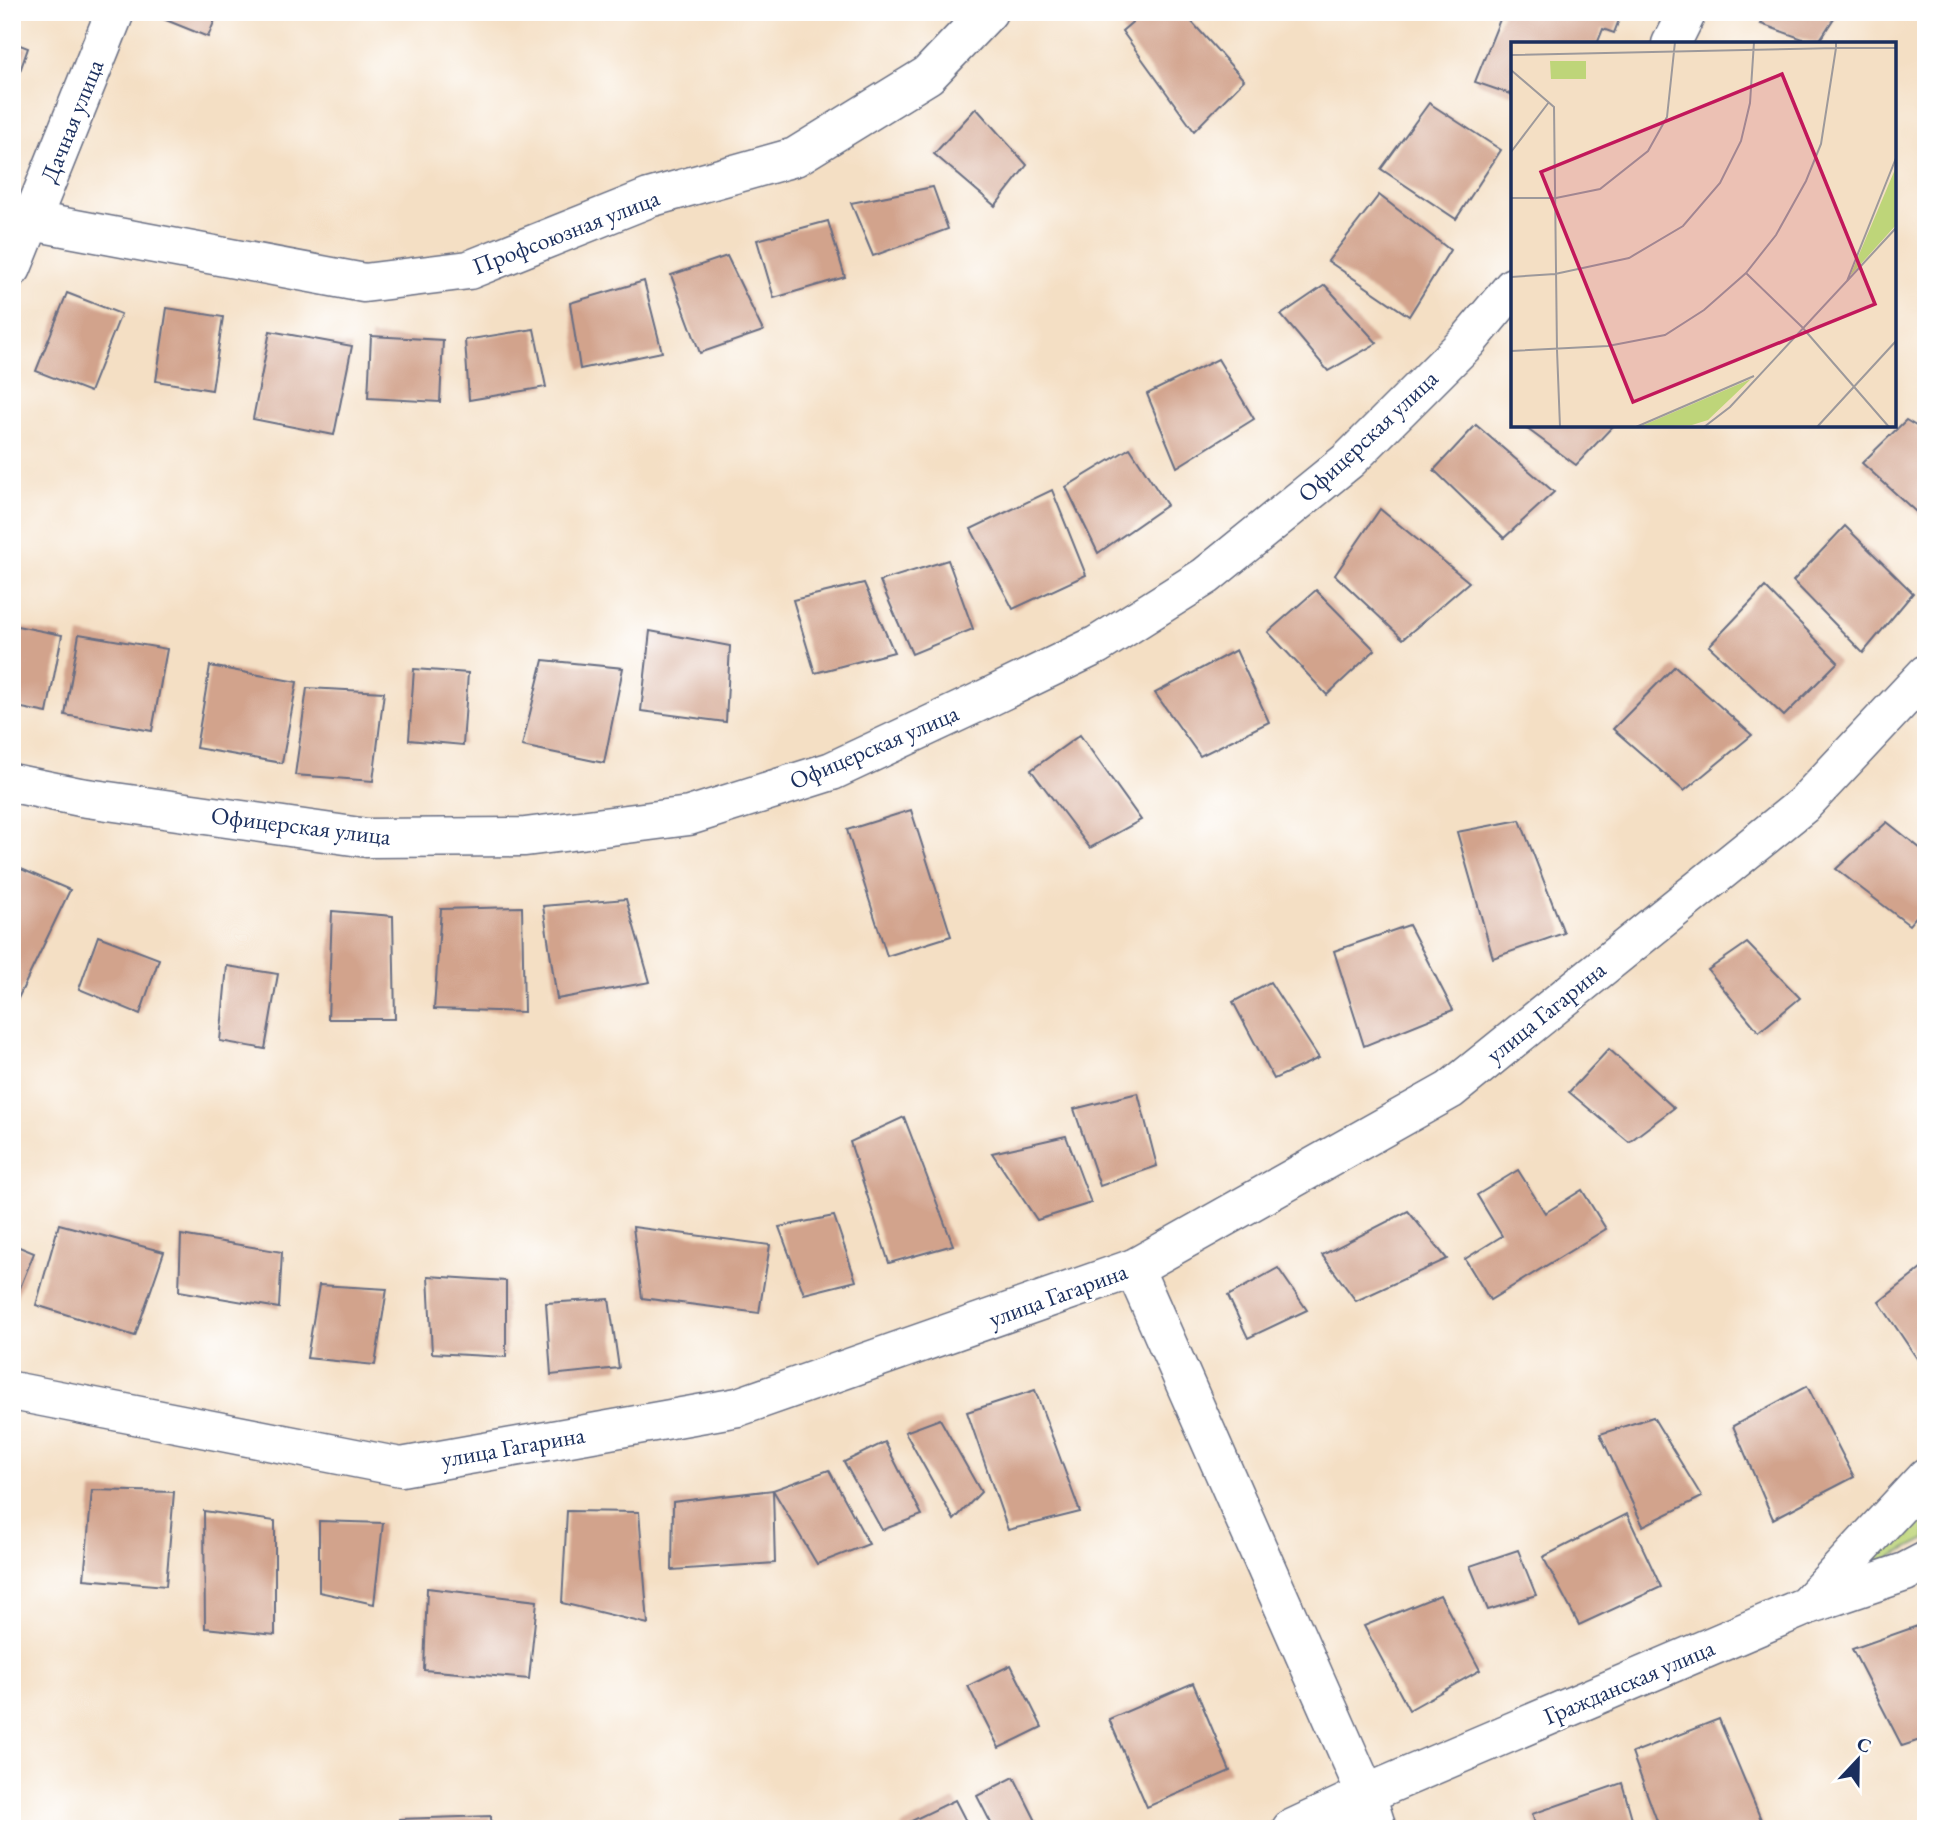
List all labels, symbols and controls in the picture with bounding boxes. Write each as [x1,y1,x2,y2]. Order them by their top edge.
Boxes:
inset map [1511,42,1896,427]
street label: Дачная улица [33,54,110,187]
street label: Профсоюзная улица [468,181,664,281]
street label: Офицерская улица [1291,362,1445,509]
street label: Офицерская улица [785,697,963,796]
street label: Офицерская улица [209,799,393,852]
street label: улица Гагарина [1479,954,1612,1069]
street label: улица Гагарина [984,1255,1132,1334]
street label: улица Гагарина [439,1419,588,1474]
street label: Гражданская улица [1539,1631,1719,1731]
north arrow [1822,1726,1892,1796]
text: С [1853,1731,1875,1759]

